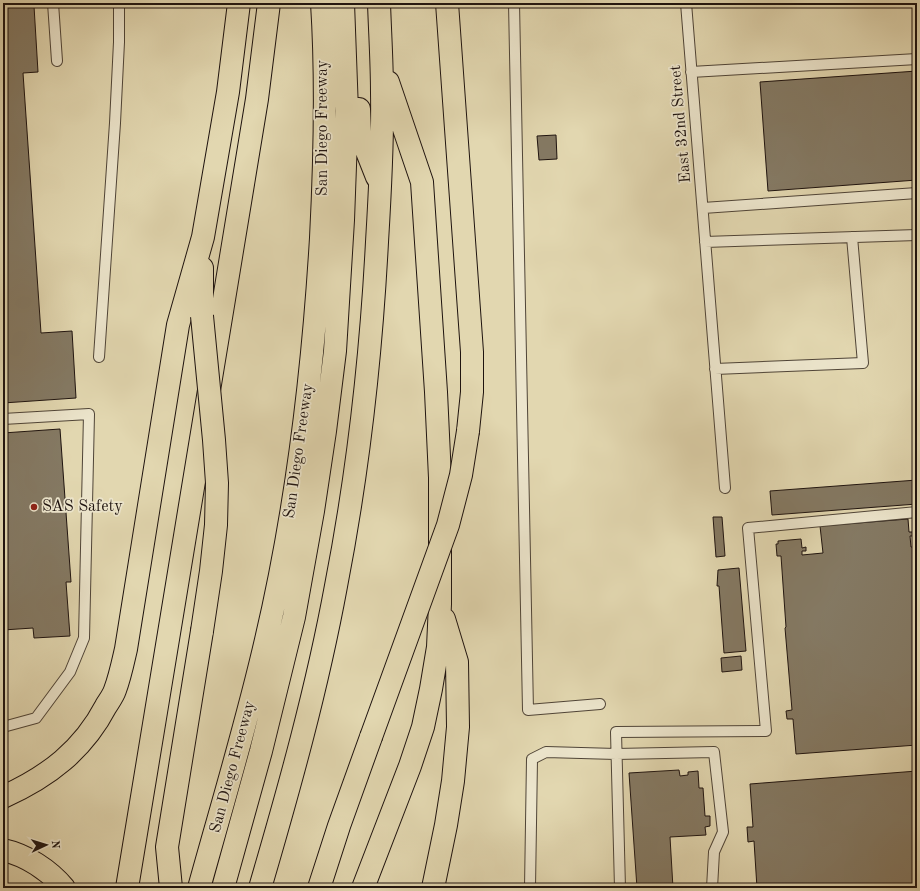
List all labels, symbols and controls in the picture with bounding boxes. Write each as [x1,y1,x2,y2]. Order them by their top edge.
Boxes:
street label: San Diego Freeway [315,59,331,196]
street label: East 32nd Street [668,64,694,184]
street label: San Diego Freeway [282,382,316,520]
place label: SAS Safety [42,499,123,515]
marker: SAS Safety [29,502,39,512]
street label: San Diego Freeway [208,699,258,835]
north arrow [26,825,66,865]
text: N [49,840,60,850]

